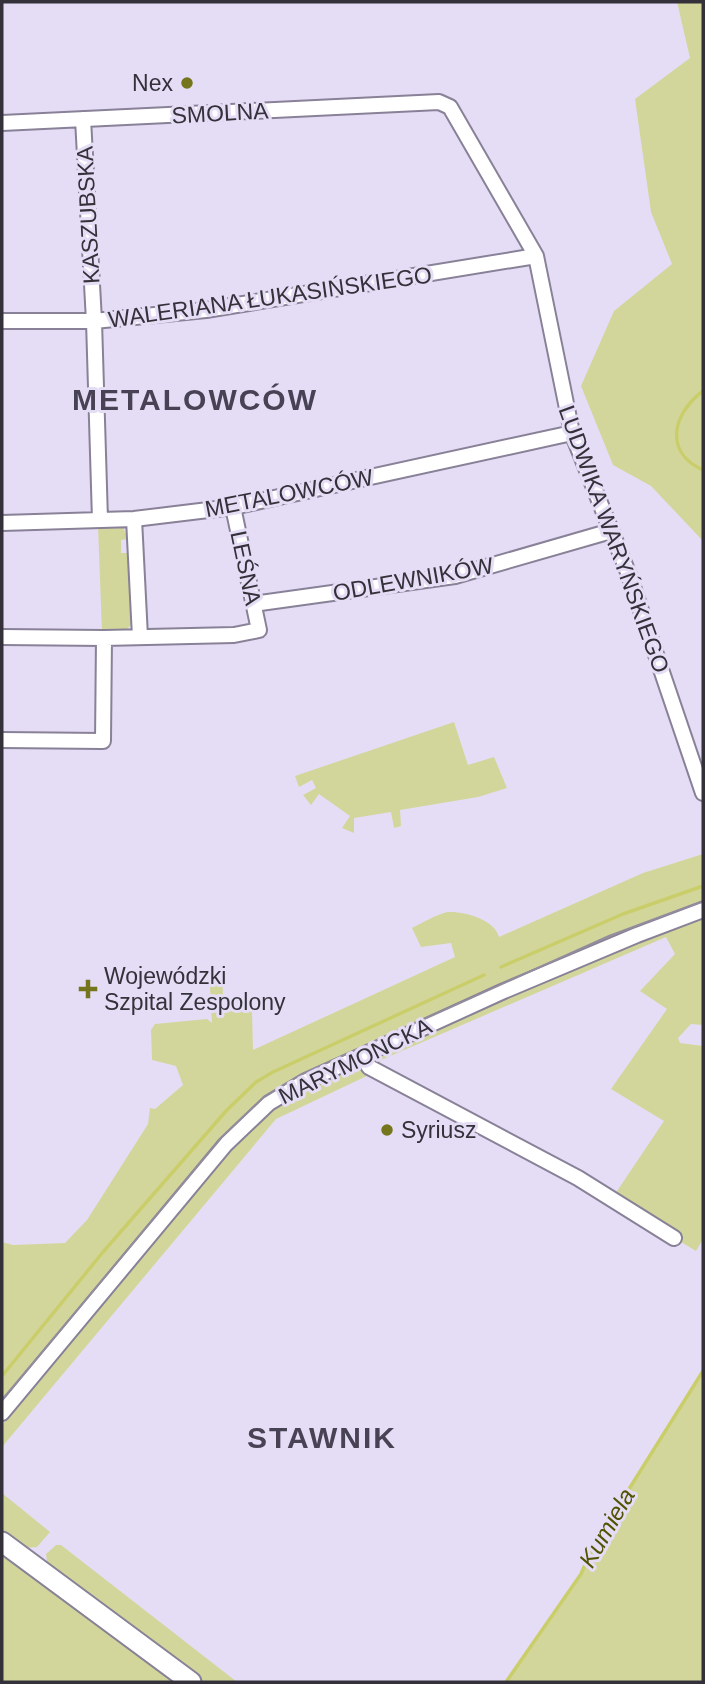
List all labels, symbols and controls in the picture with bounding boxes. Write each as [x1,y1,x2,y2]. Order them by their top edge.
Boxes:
place label: Nex [132,70,173,96]
marker: Nex [179,75,195,91]
street label: SMOLNA [171,97,270,129]
street label: KASZUBSKA [71,145,105,285]
street label: WALERIANA ŁUKASIŃSKIEGO [107,261,433,333]
district label: METALOWCÓW [72,383,318,416]
street label: LUDWIKA WARYŃSKIEGO [553,402,675,676]
street label: METALOWCÓW [203,464,376,522]
street label: LEŚNA [225,528,268,608]
street label: ODLEWNIKÓW [331,552,495,606]
place label: Wojewódzki Szpital Zespolony [104,963,286,1015]
marker: Wojewódzki Szpital Zespolony [78,979,98,999]
street label: MARYMONCKA [274,1012,436,1109]
place label: Syriusz [401,1117,476,1143]
marker: Syriusz [379,1122,395,1138]
district label: STAWNIK [247,1421,397,1454]
water label: Kumiela [573,1483,640,1572]

